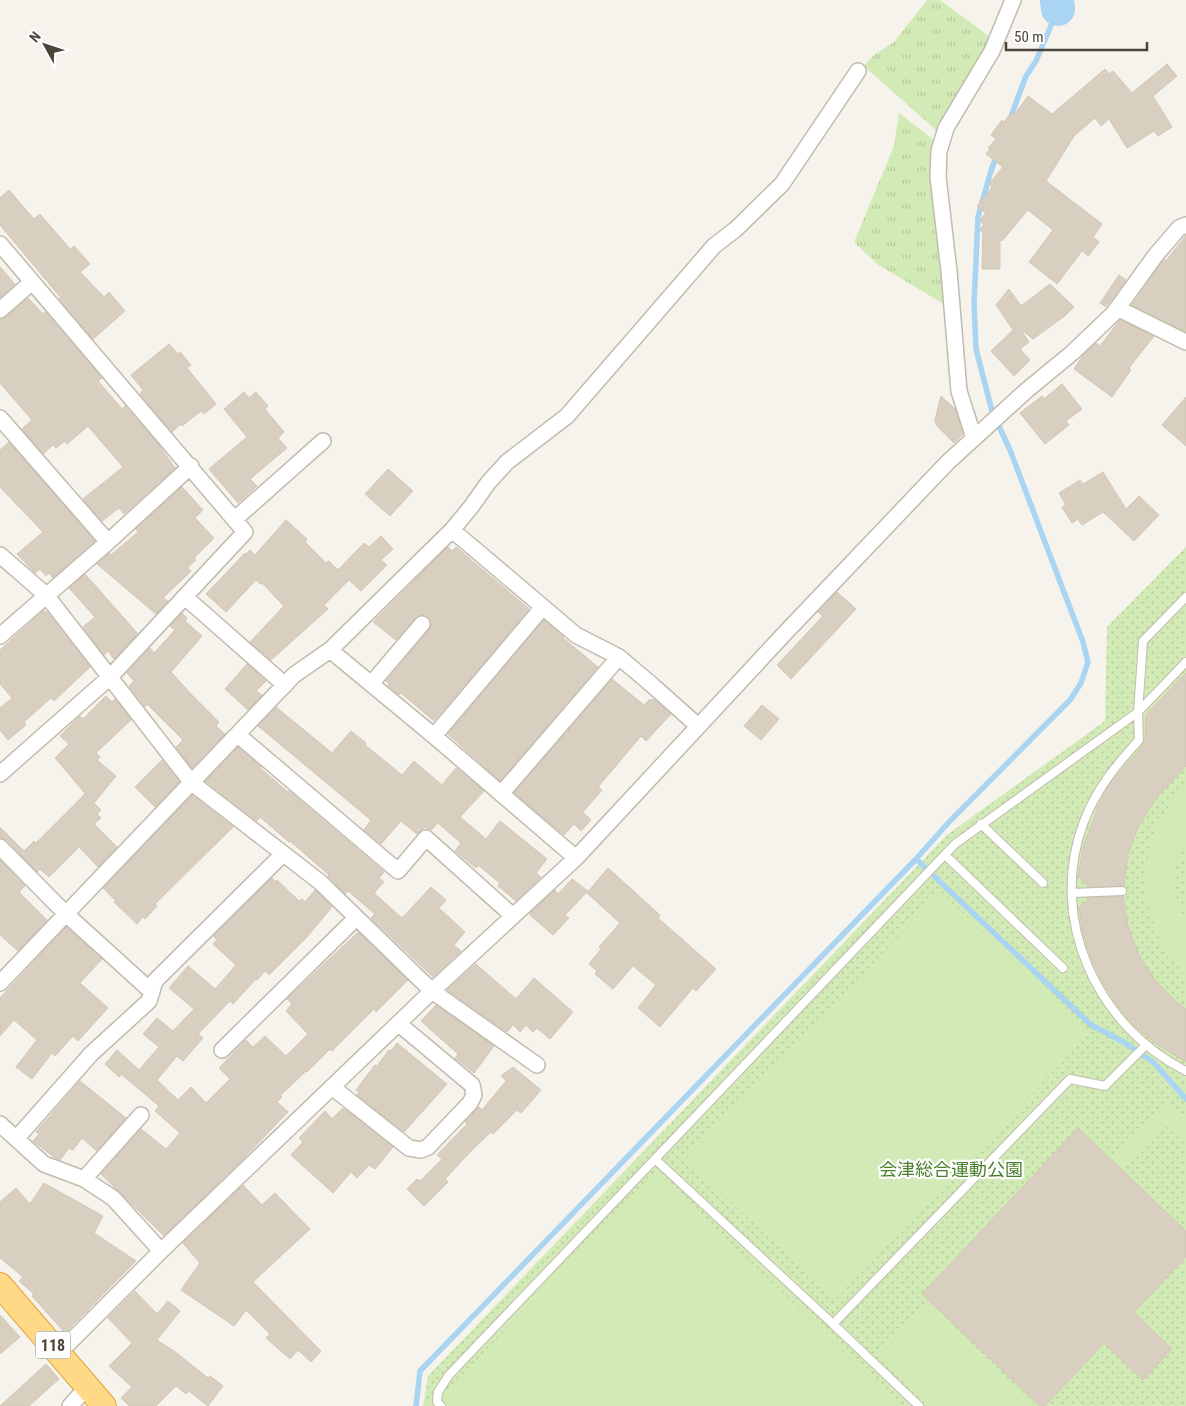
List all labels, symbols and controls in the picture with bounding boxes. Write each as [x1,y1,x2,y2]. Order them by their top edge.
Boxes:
north arrow [20,20,70,70]
scale bar [1006,20,1147,52]
text: N [26,28,44,45]
text: 50 m [1014,28,1044,46]
park label: 会津総合運動公園 [879,1159,1023,1180]
road number: 118 [36,1332,70,1358]

